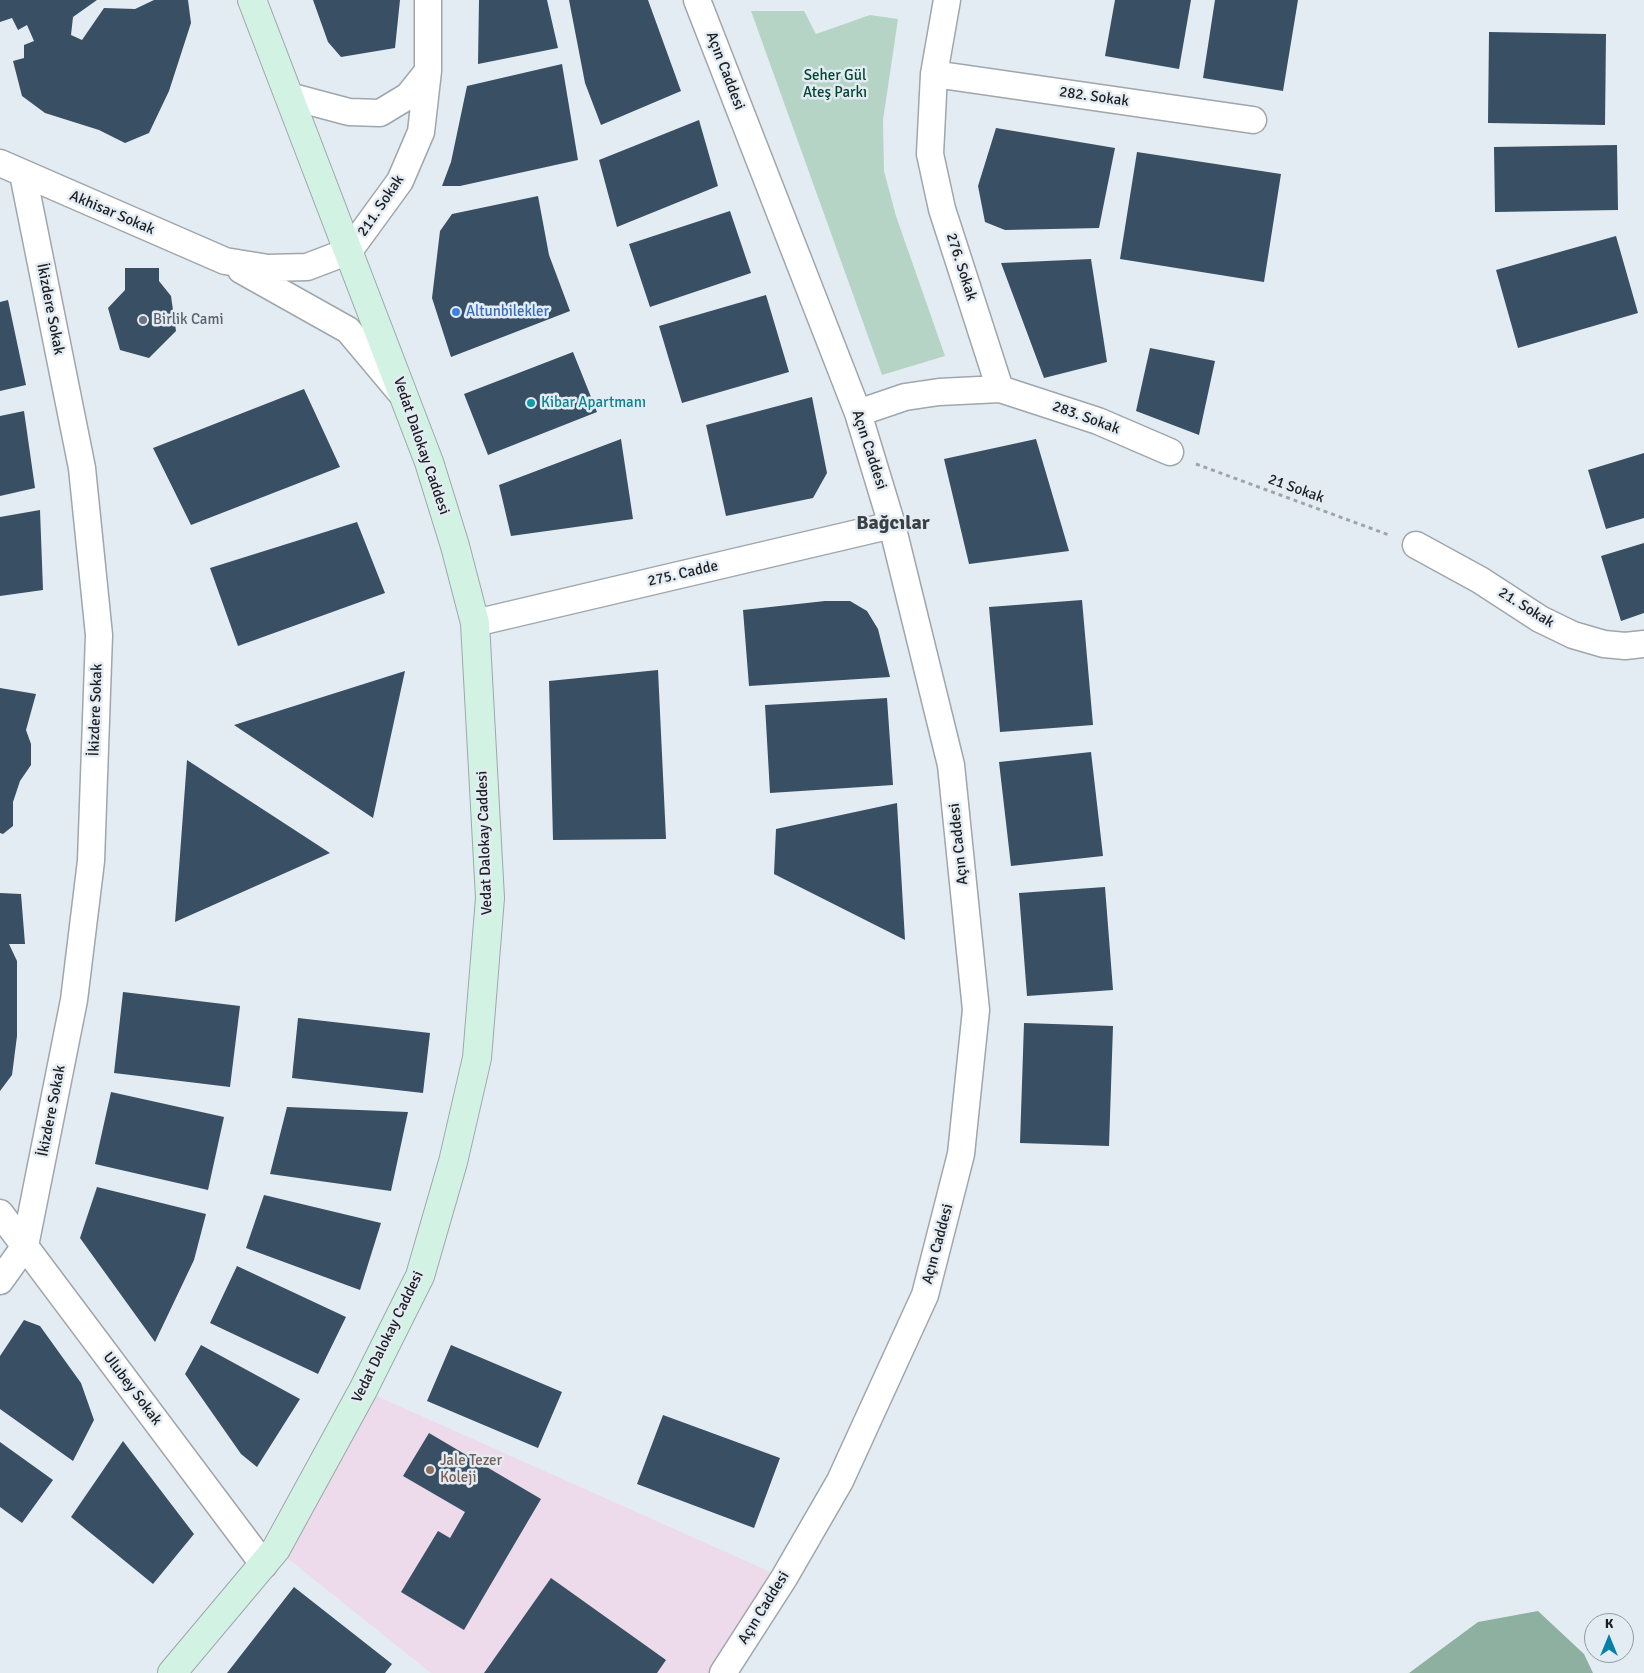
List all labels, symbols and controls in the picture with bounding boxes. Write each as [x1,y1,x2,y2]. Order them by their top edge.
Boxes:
street label: Açın Caddesi [702,29,748,113]
park label: Seher Gül Ateş Parkı [803,67,867,102]
street label: 282. Sokak [1058,83,1130,111]
street label: 211. Sokak [354,172,408,240]
street label: Akhisar Sokak [67,187,157,239]
street label: 276. Sokak [942,231,980,303]
street label: İkizdere Sokak [32,262,68,356]
place label: Altunbilekler [466,303,549,321]
marker: Altunbilekler [450,306,462,318]
place label: Birlik Cami [153,311,223,329]
marker: Birlik Cami [137,314,149,326]
street label: Vedat Dalokay Caddesi [389,375,453,517]
place label: Kibar Apartmanı [541,394,646,412]
marker: Kibar Apartmanı [525,397,537,409]
street label: 283. Sokak [1050,398,1122,438]
street label: Açın Caddesi [848,408,890,492]
street label: 21 Sokak [1266,471,1326,507]
district label: Bağcılar [856,512,930,536]
street label: 275. Cadde [646,557,720,591]
street label: 21. Sokak [1495,584,1557,632]
street label: İkizdere Sokak [85,663,107,757]
street label: Vedat Dalokay Caddesi [473,771,497,915]
street label: Açın Caddesi [946,802,972,886]
street label: İkizdere Sokak [34,1064,70,1158]
street label: Açın Caddesi [919,1202,957,1286]
street label: Vedat Dalokay Caddesi [348,1268,428,1406]
street label: Ulubey Sokak [99,1349,165,1429]
place label: Jale Tezer Koleji [440,1452,502,1487]
marker: Jale Tezer Koleji [424,1464,436,1476]
street label: Açın Caddesi [735,1568,793,1648]
north arrow [1584,1613,1634,1663]
text: K [1605,1615,1613,1632]

